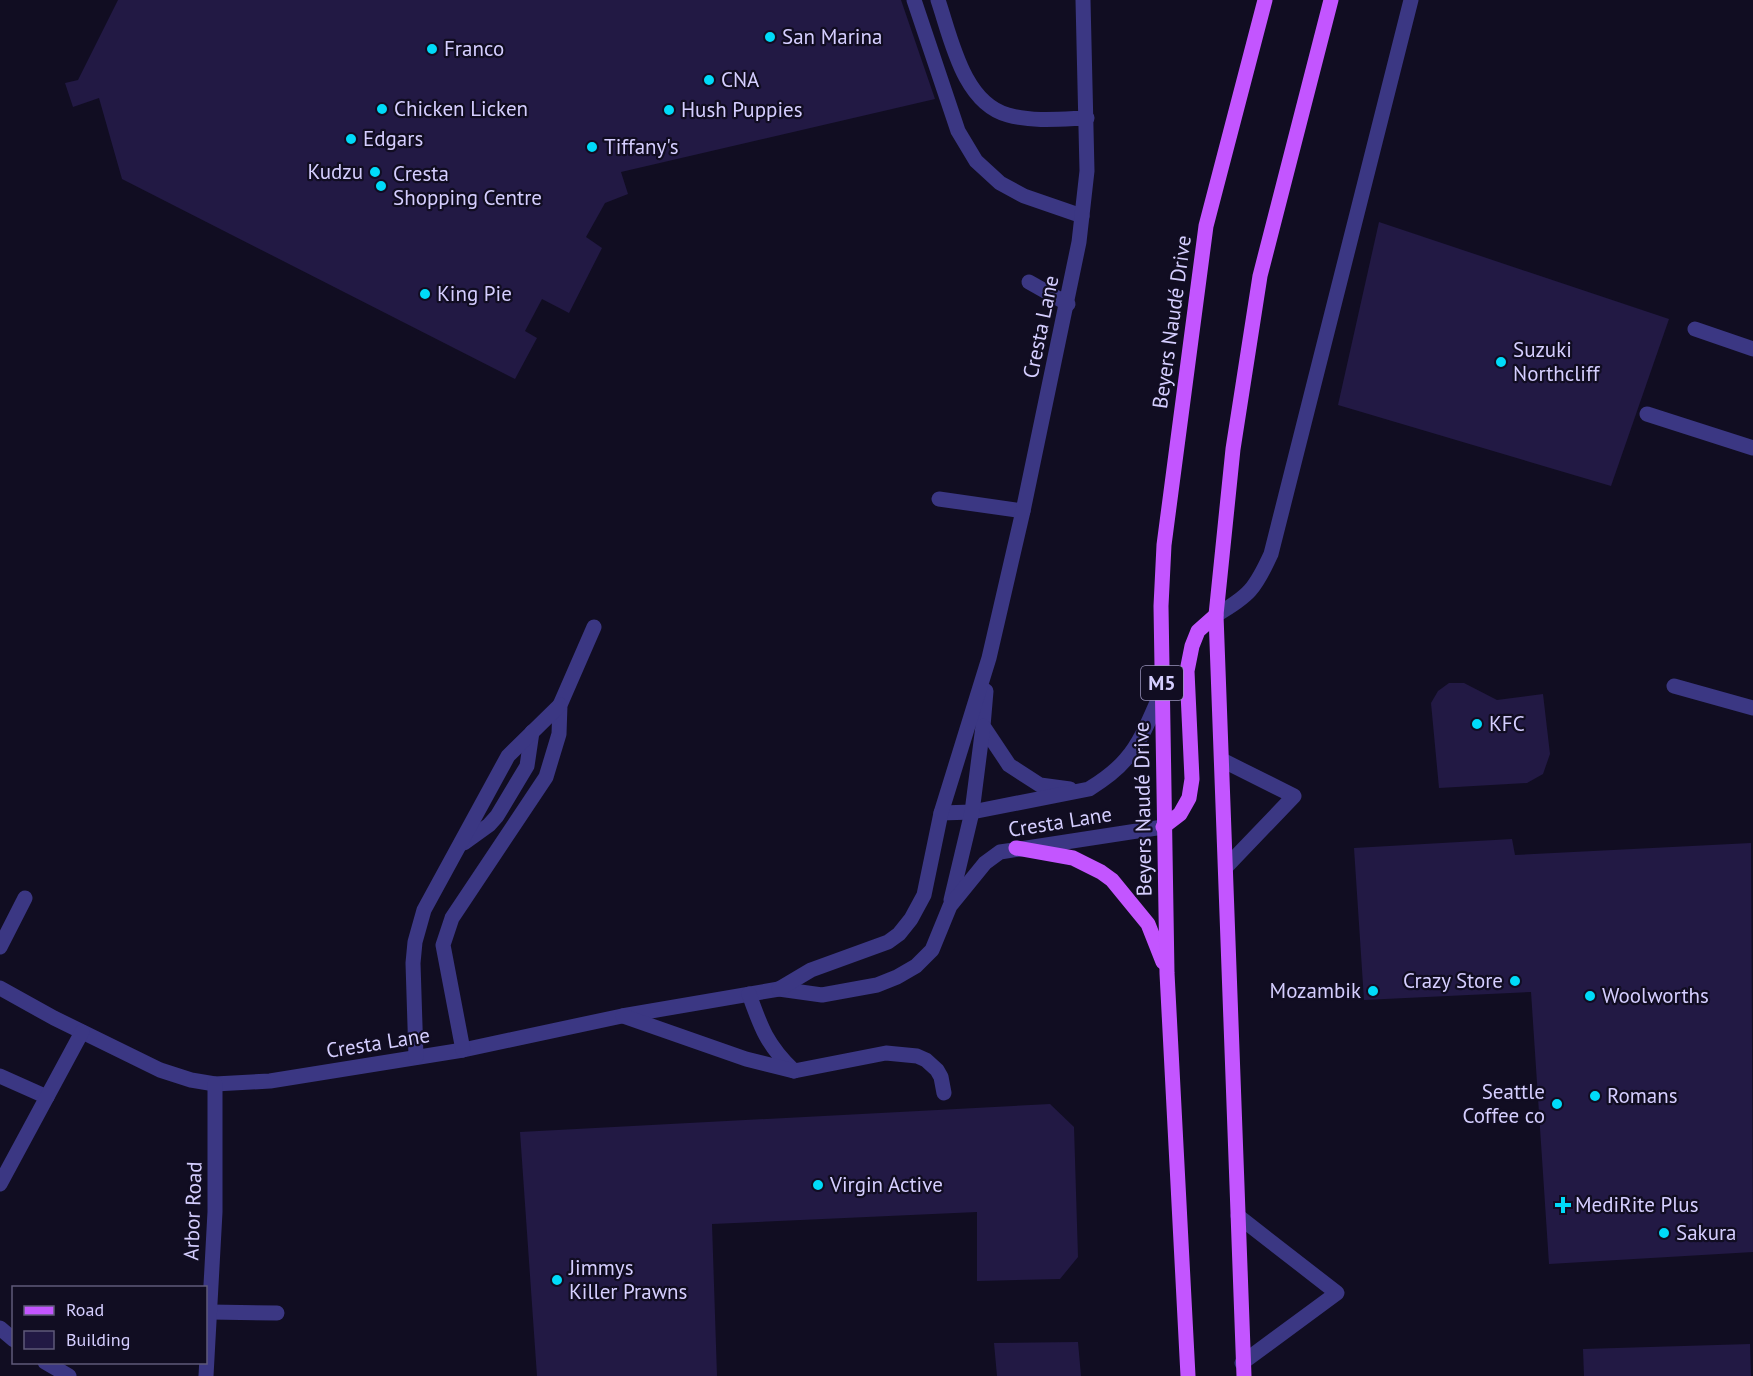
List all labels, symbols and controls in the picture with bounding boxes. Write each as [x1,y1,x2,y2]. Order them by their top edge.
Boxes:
place label: San Marina [782,23,882,50]
marker: San Marina [763,30,777,44]
place label: Franco [444,35,504,62]
marker: Franco [425,42,439,56]
place label: CNA [721,66,760,93]
marker: CNA [702,73,716,87]
place label: Chicken Licken [394,95,528,122]
place label: Hush Puppies [681,96,803,123]
marker: Chicken Licken [375,102,389,116]
marker: Hush Puppies [662,103,676,117]
place label: Edgars [363,125,423,152]
marker: Edgars [344,132,358,146]
place label: Tiffany's [604,133,679,160]
marker: Tiffany's [585,140,599,154]
place label: Kudzu [307,158,363,185]
place label: Cresta Shopping Centre [393,160,542,211]
marker: Kudzu [368,165,382,179]
marker: Cresta Shopping Centre [374,179,388,193]
street label: Beyers Naudé Drive [1146,234,1197,410]
street label: Cresta Lane [1016,273,1065,381]
place label: King Pie [437,280,512,307]
marker: King Pie [418,287,432,301]
place label: Suzuki Northcliff [1513,336,1601,387]
marker: Suzuki Northcliff [1494,355,1508,369]
road number: M5 [1141,666,1183,700]
place label: KFC [1489,710,1525,737]
marker: KFC [1470,717,1484,731]
street label: Beyers Naudé Drive [1127,721,1158,897]
street label: Cresta Lane [1006,800,1114,843]
place label: Crazy Store [1403,967,1503,994]
marker: Crazy Store [1508,974,1522,988]
place label: Mozambik [1270,977,1361,1004]
place label: Woolworths [1602,982,1709,1009]
marker: Mozambik [1366,984,1380,998]
marker: Woolworths [1583,989,1597,1003]
street label: Cresta Lane [324,1021,432,1064]
place label: Seattle Coffee co [1463,1078,1545,1129]
place label: Romans [1607,1082,1678,1109]
marker: Romans [1588,1089,1602,1103]
marker: Seattle Coffee co [1550,1097,1564,1111]
street label: Arbor Road [177,1161,208,1261]
place label: Virgin Active [829,1171,943,1198]
marker: Virgin Active [811,1178,825,1192]
place label: MediRite Plus [1575,1191,1699,1218]
marker: MediRite Plus [1556,1198,1570,1212]
place label: Sakura [1676,1219,1737,1246]
marker: Sakura [1657,1226,1671,1240]
place label: Jimmys Killer Prawns [568,1254,687,1305]
marker: Jimmys Killer Prawns [550,1273,564,1287]
legend [12,1286,207,1364]
text: Road [66,1298,104,1321]
text: Building [66,1328,130,1351]

